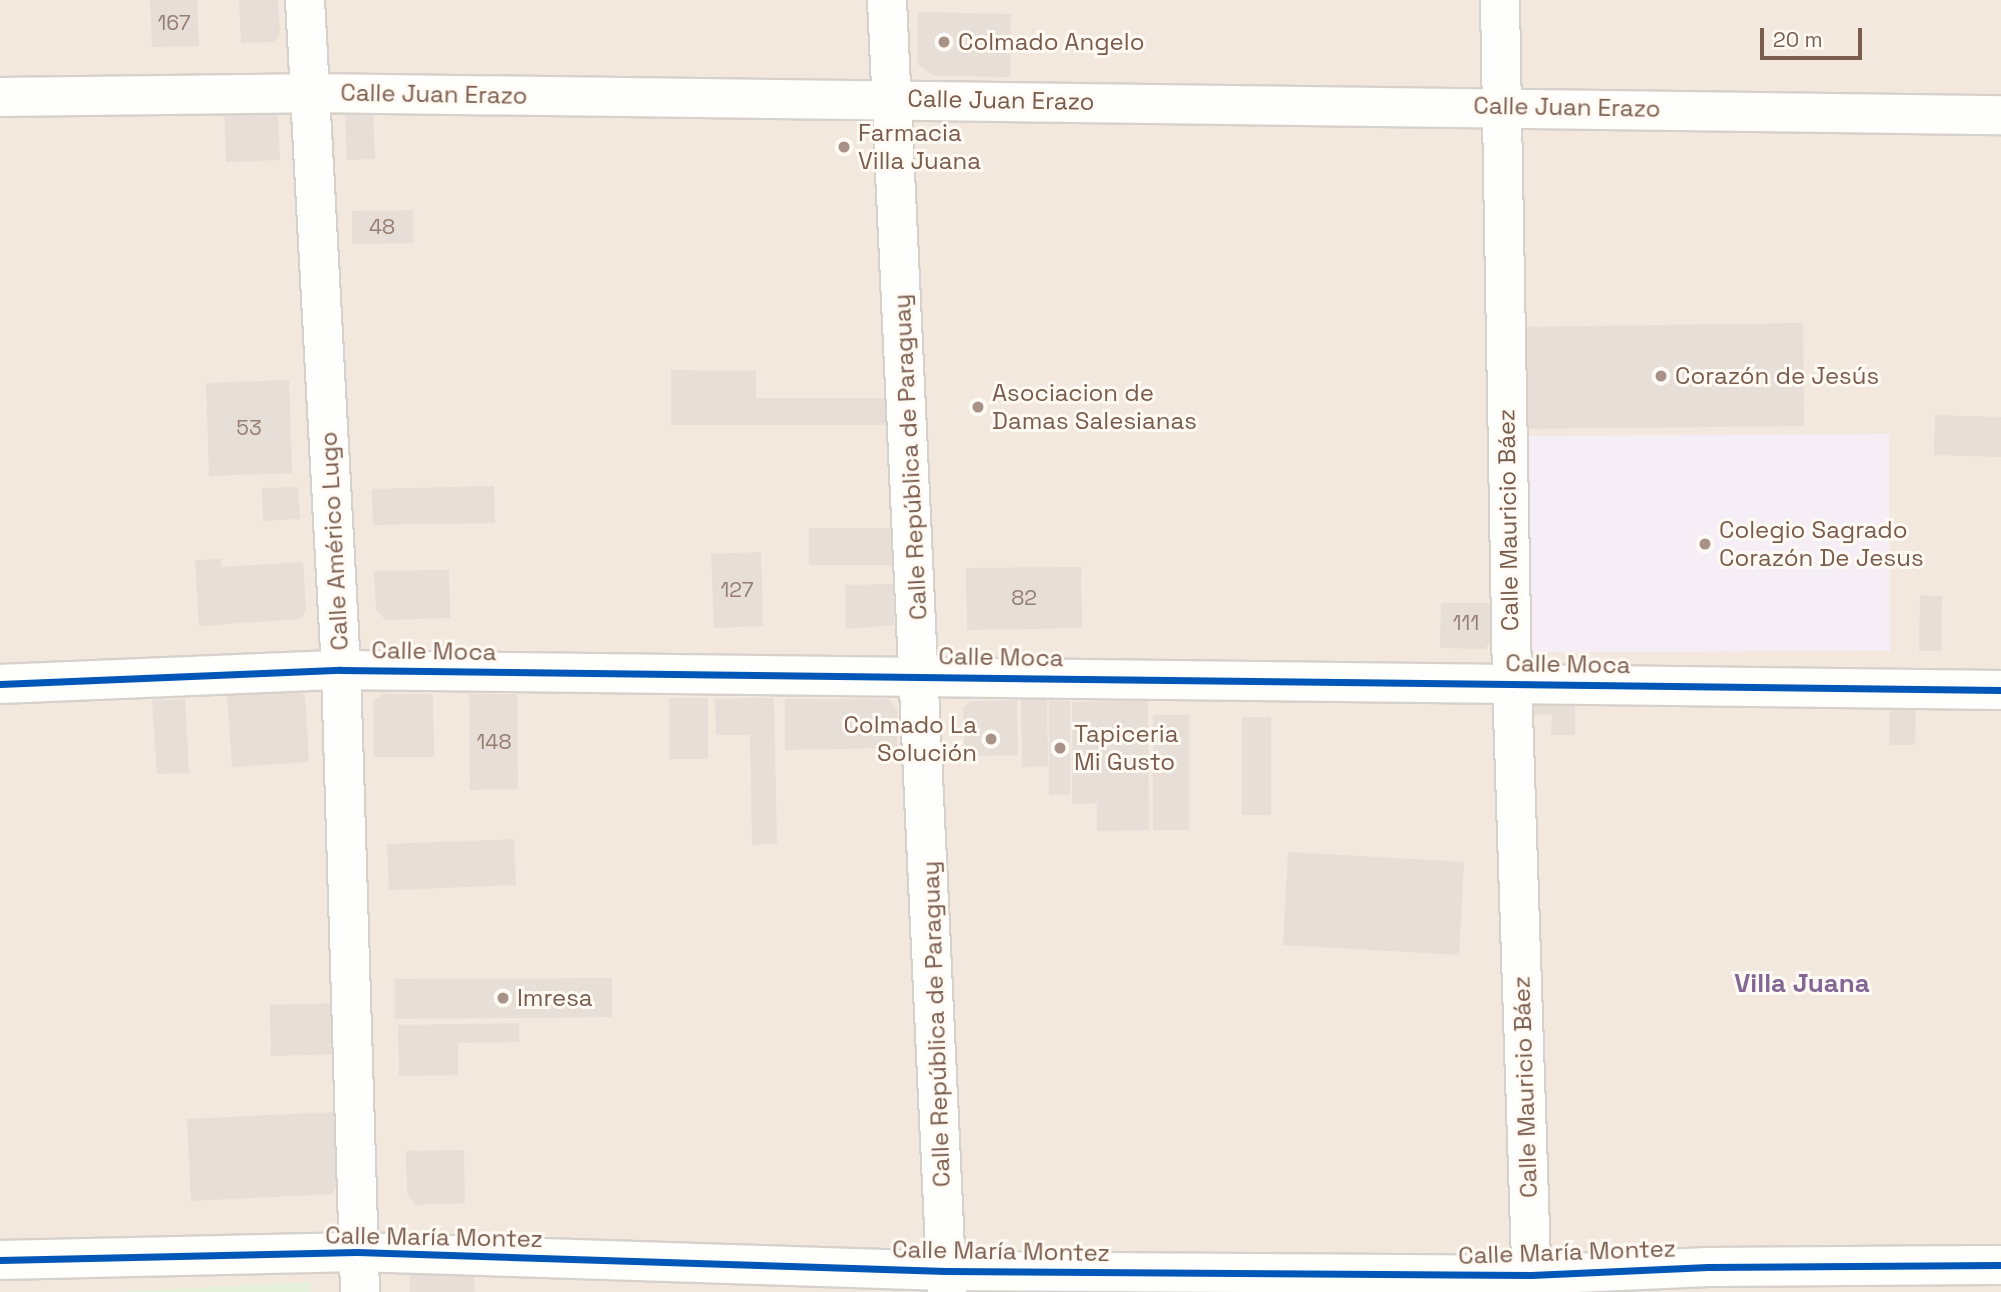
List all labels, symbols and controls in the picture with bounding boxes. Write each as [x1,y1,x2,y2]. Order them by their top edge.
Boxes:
house number: 167 [157,10,191,36]
scale bar [1763,14,1864,58]
text: 20 m [1773,26,1823,53]
place label: Colmado Angelo [958,28,1145,56]
marker: Colmado Angelo [936,34,952,50]
street label: Calle Juan Erazo [340,78,528,110]
street label: Calle Juan Erazo [907,84,1095,116]
street label: Calle Juan Erazo [1473,91,1661,123]
place label: Farmacia Villa Juana [858,119,981,175]
marker: Farmacia Villa Juana [836,139,852,155]
house number: 48 [369,214,395,240]
street label: Calle República de Paraguay [887,293,933,621]
place label: Corazón de Jesús [1675,362,1879,390]
marker: Corazón de Jesús [1653,368,1669,384]
place label: Asociacion de Damas Salesianas [992,379,1197,435]
marker: Asociacion de Damas Salesianas [970,399,986,415]
street label: Calle Mauricio Báez [1492,409,1524,631]
house number: 53 [236,415,262,441]
street label: Calle Américo Lugo [314,431,354,651]
place label: Colegio Sagrado Corazón De Jesus [1719,516,1924,572]
marker: Colegio Sagrado Corazón De Jesus [1697,536,1713,552]
house number: 127 [720,577,754,603]
house number: 82 [1011,585,1037,611]
house number: 111 [1453,610,1479,636]
street label: Calle Moca [371,636,497,666]
street label: Calle Moca [938,642,1064,672]
street label: Calle Moca [1505,649,1631,679]
place label: Colmado La Solución [843,711,977,767]
place label: Tapiceria Mi Gusto [1074,720,1178,776]
house number: 148 [477,729,511,755]
marker: Colmado La Solución [983,731,999,747]
marker: Tapiceria Mi Gusto [1052,740,1068,756]
street label: Calle República de Paraguay [916,860,956,1188]
district label: Villa Juana [1734,968,1870,1000]
street label: Calle Mauricio Báez [1507,976,1543,1198]
place label: Imresa [517,984,593,1012]
marker: Imresa [495,990,511,1006]
street label: Calle María Montez [325,1221,543,1253]
street label: Calle María Montez [1458,1234,1676,1270]
street label: Calle María Montez [892,1235,1110,1267]

